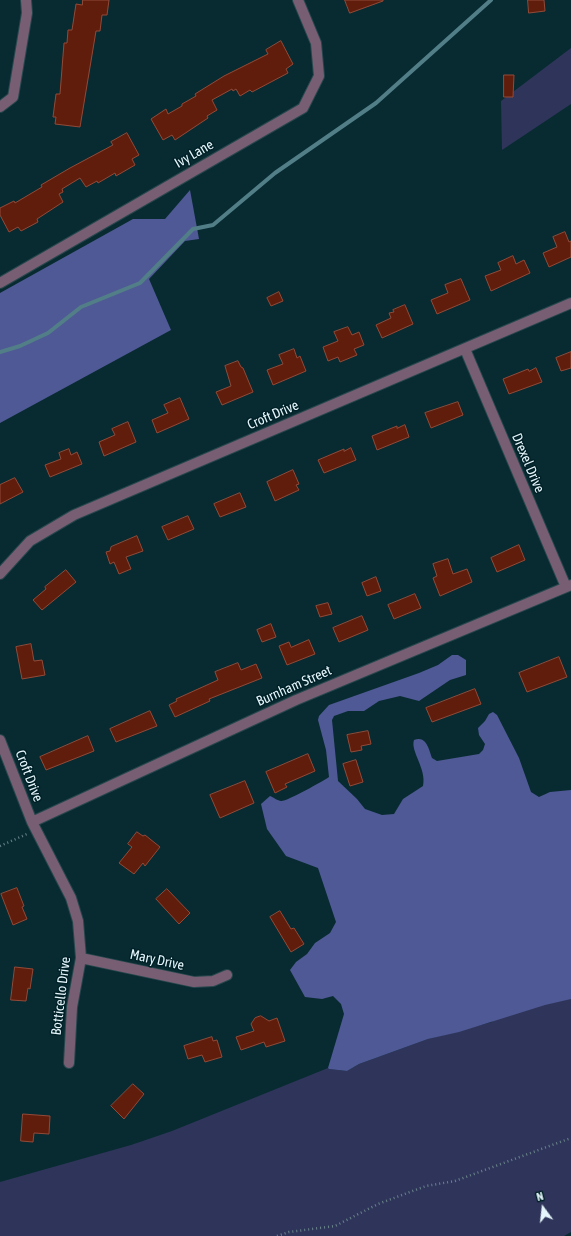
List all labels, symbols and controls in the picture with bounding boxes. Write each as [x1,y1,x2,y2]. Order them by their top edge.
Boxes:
street label: Ivy Lane [172,136,216,172]
street label: Croft Drive [245,397,301,433]
street label: Drexel Drive [508,431,548,495]
street label: Burnham Street [254,662,334,710]
street label: Croft Drive [11,748,47,804]
street label: Mary Drive [128,946,186,974]
street label: Botticello Drive [48,956,74,1036]
north arrow [523,1188,563,1228]
text: N [535,1190,545,1203]

